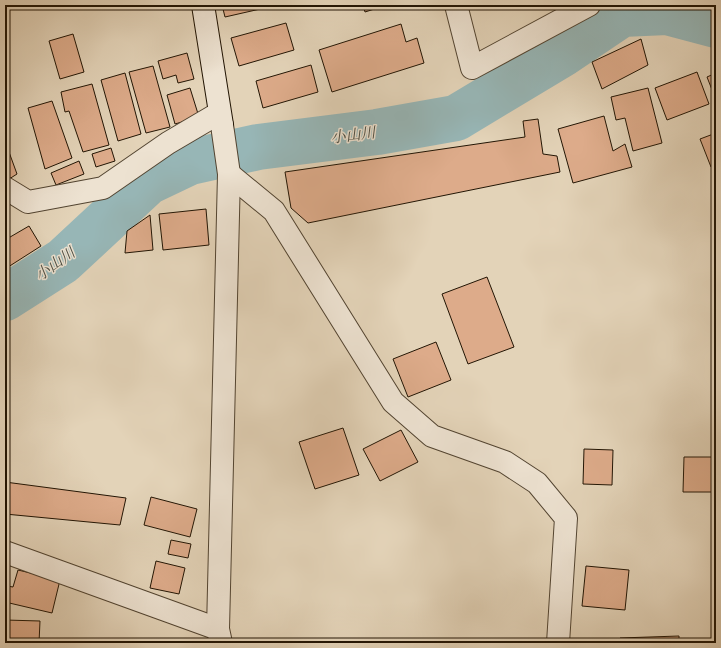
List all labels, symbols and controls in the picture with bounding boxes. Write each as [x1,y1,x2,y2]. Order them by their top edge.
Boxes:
water label: 小山川 [330,123,378,147]
water label: 小山川 [32,242,80,285]

